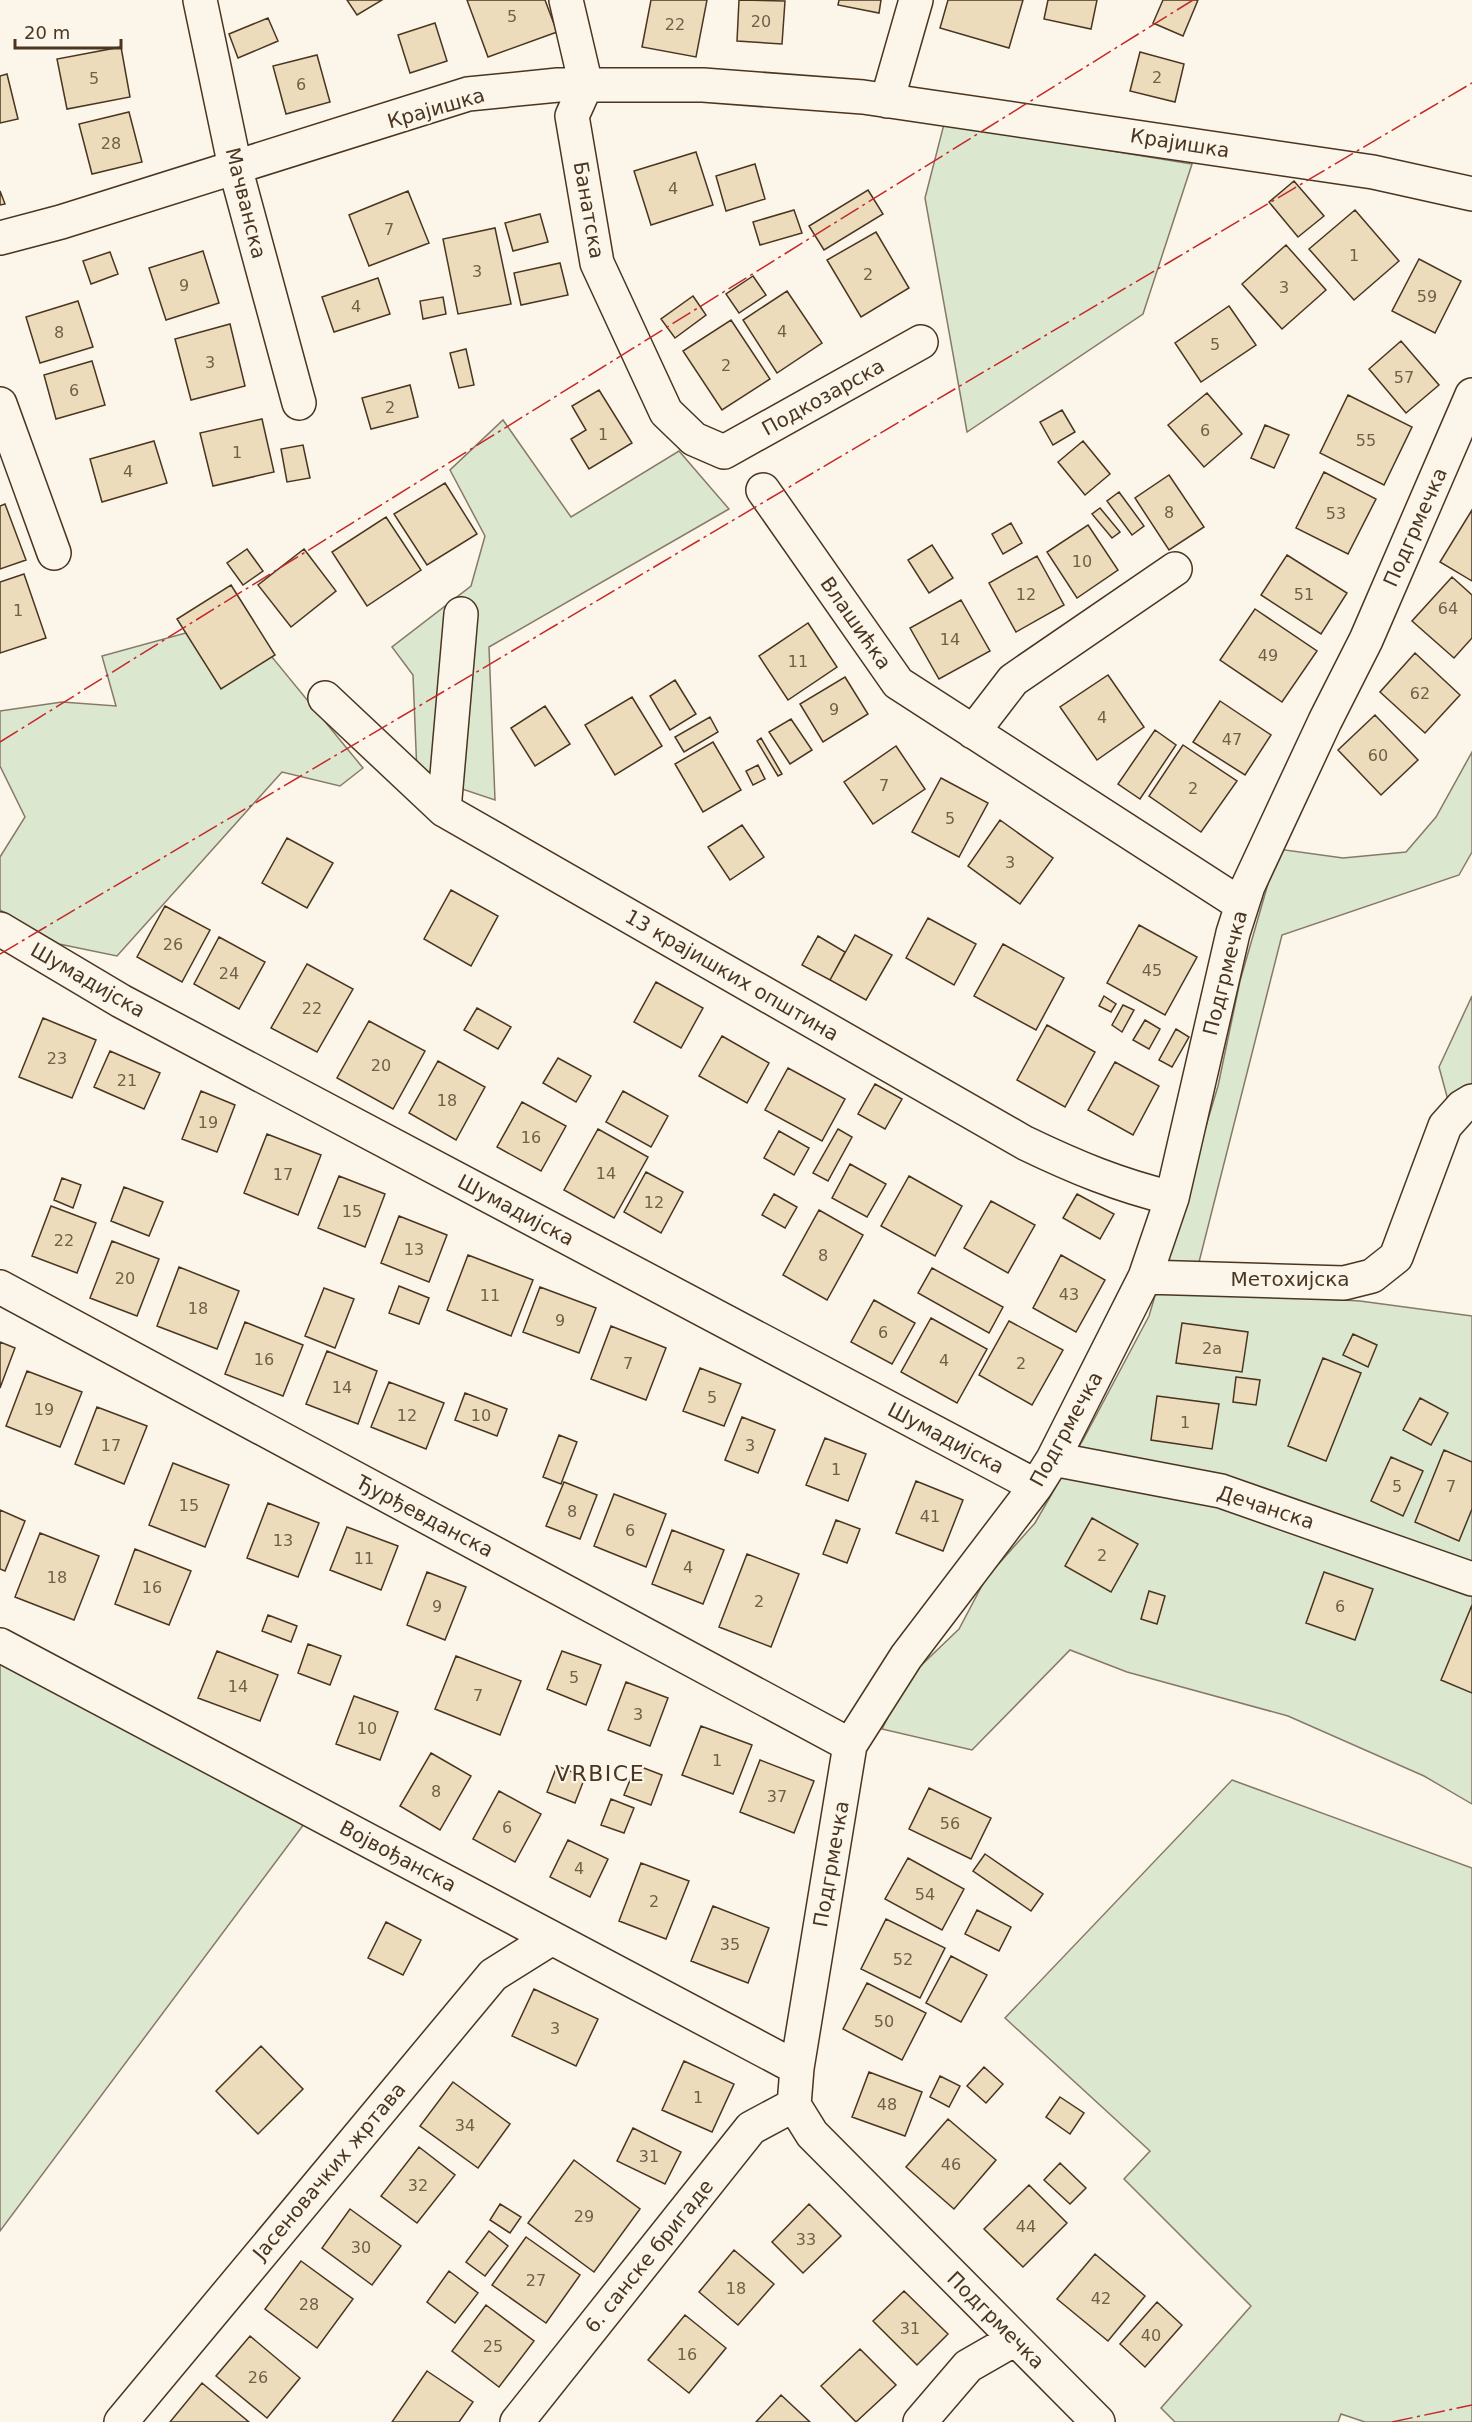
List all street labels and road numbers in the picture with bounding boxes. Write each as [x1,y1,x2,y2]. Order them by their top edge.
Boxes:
street label: Крајишка [384,83,488,133]
street label: Крајишка [1129,123,1231,163]
street label: Мачванска [221,145,271,261]
street label: Банатска [569,160,609,260]
street label: Подкозарска [758,353,888,441]
street label: Подгрмечка [1378,464,1452,590]
street label: Влашићка [815,572,897,674]
street label: 13 крајишких општина [621,904,843,1046]
street label: Подгрмечка [1198,908,1252,1038]
street label: Шумадијска [26,938,150,1022]
street label: Шумадијска [454,1169,578,1251]
street label: Метохијска [1230,1267,1350,1291]
street label: Подгрмечка [1025,1367,1107,1491]
street label: Шумадијска [884,1397,1008,1479]
street label: Ђурђевданска [352,1469,497,1562]
street label: Дечанска [1215,1480,1317,1534]
street label: Подгрмечка [808,1799,854,1929]
street label: Војвођанска [336,1815,460,1897]
street label: Јасеновачких жртава [246,2077,410,2266]
street label: 6. санске бригаде [580,2174,718,2338]
street label: Подгрмечка [942,2266,1050,2374]

